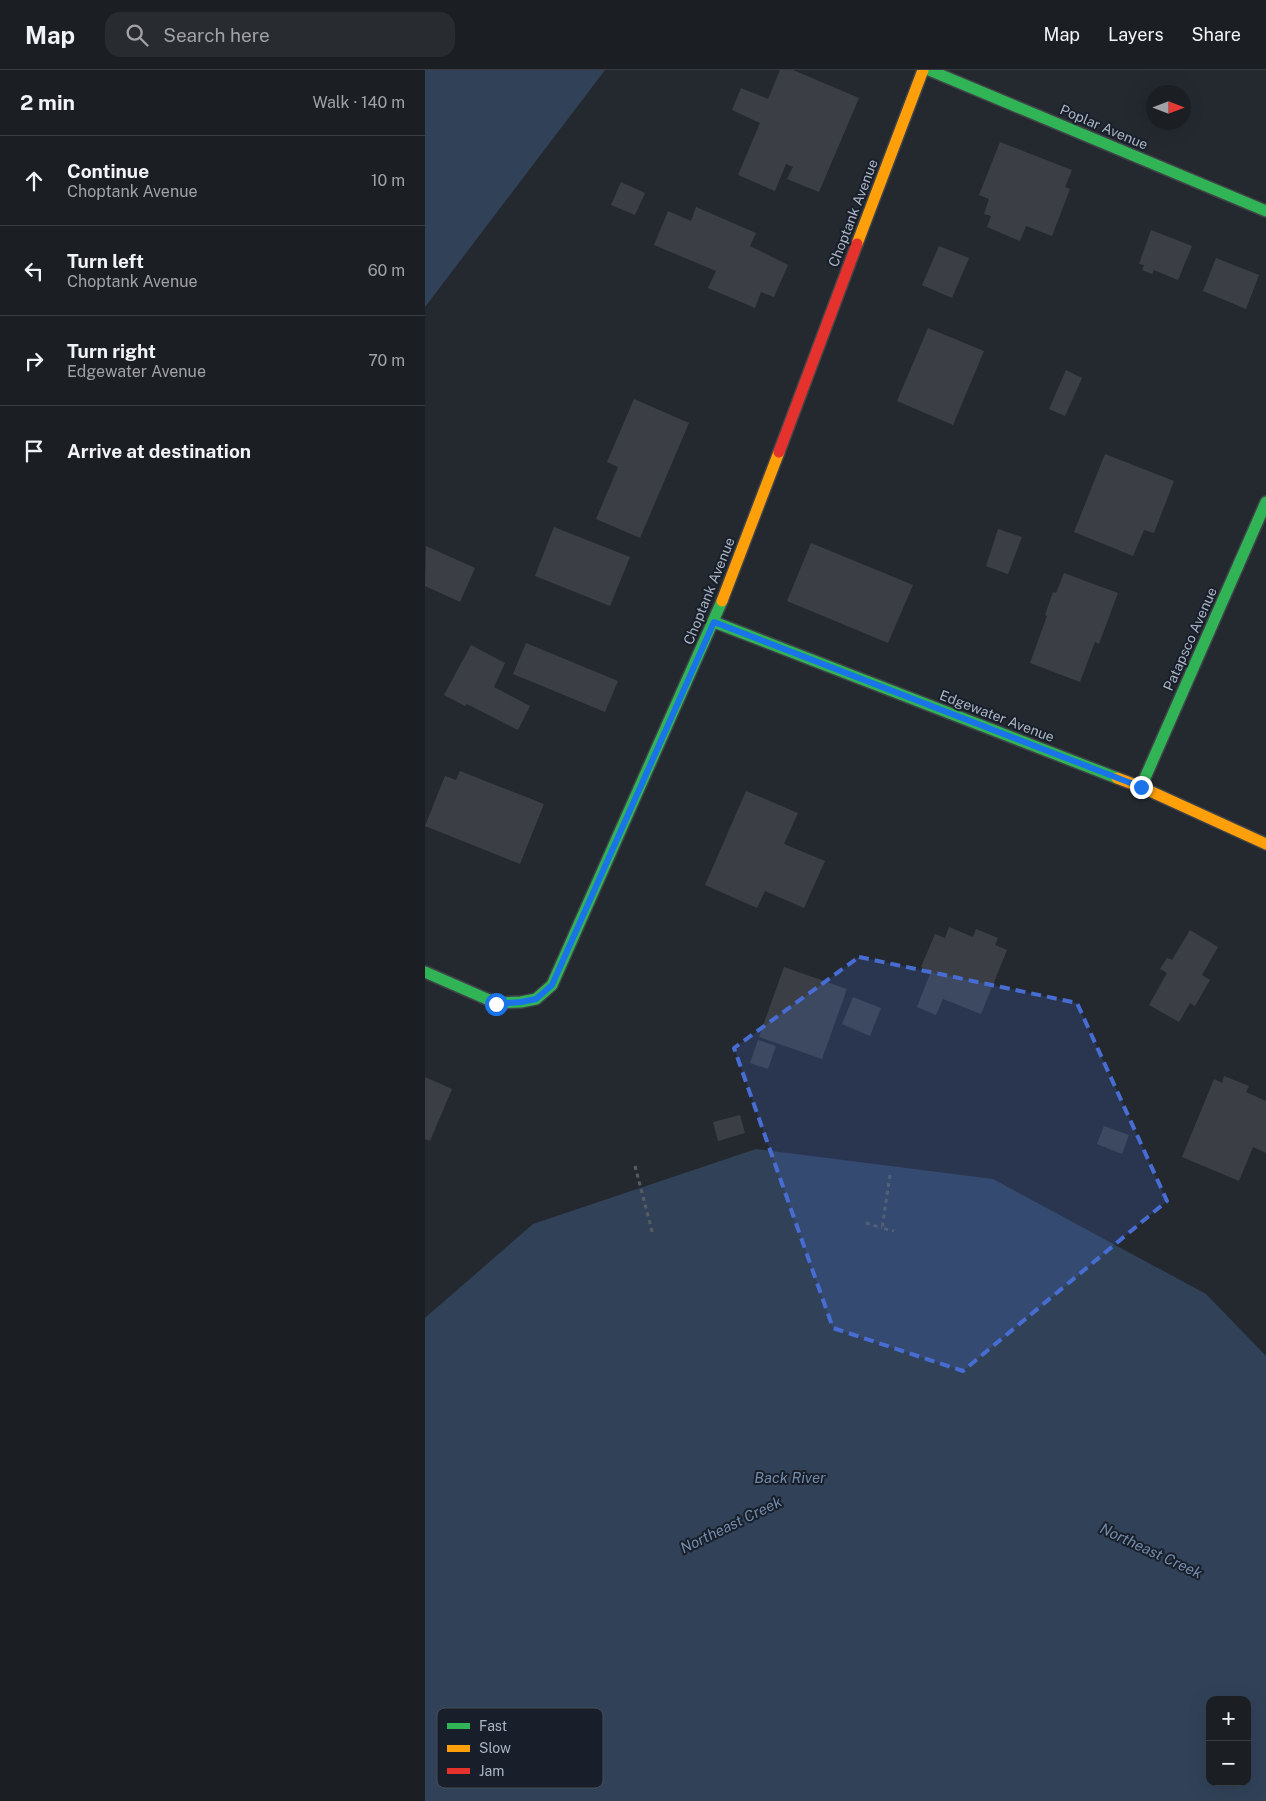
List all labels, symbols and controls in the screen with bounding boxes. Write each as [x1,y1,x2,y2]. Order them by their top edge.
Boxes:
search box [105,12,455,57]
text: Map [25,21,75,49]
icon: search [123,21,151,49]
text: Search here [163,24,270,46]
text: Map [1044,24,1080,45]
text: Layers [1108,24,1164,45]
text: Share [1192,24,1241,45]
north arrow [1146,85,1191,130]
text: 2 min [20,90,75,115]
text: Walk · 140 m [312,93,405,112]
street label: Poplar Avenue [1058,101,1150,153]
street label: Choptank Avenue [825,157,881,269]
text: Continue [67,160,149,182]
icon: ahead [20,167,48,195]
text: 10 m [371,171,405,190]
text: Choptank Avenue [67,182,198,201]
text: Turn left [67,250,144,272]
icon: left [20,257,48,285]
text: 60 m [368,261,405,280]
text: Choptank Avenue [67,272,198,291]
text: Turn right [67,340,156,362]
icon: right [20,347,48,375]
text: 70 m [368,351,405,370]
text: Edgewater Avenue [67,362,206,381]
icon: arrive [20,437,48,465]
text: Arrive at destination [67,440,251,462]
street label: Choptank Avenue [680,535,738,647]
street label: Patapsco Avenue [1160,585,1220,693]
street label: Edgewater Avenue [937,687,1057,745]
route end [1130,776,1153,799]
route start [485,993,508,1016]
water label: Back River [754,1469,826,1486]
water label: Northeast Creek [677,1492,785,1556]
water label: Northeast Creek [1097,1519,1206,1582]
map controls [1206,1696,1251,1786]
button: + [1206,1696,1251,1741]
legend [437,1708,603,1788]
text: Fast [479,1718,507,1734]
text: Slow [479,1740,511,1756]
button: − [1206,1741,1251,1786]
text: Jam [479,1763,504,1779]

